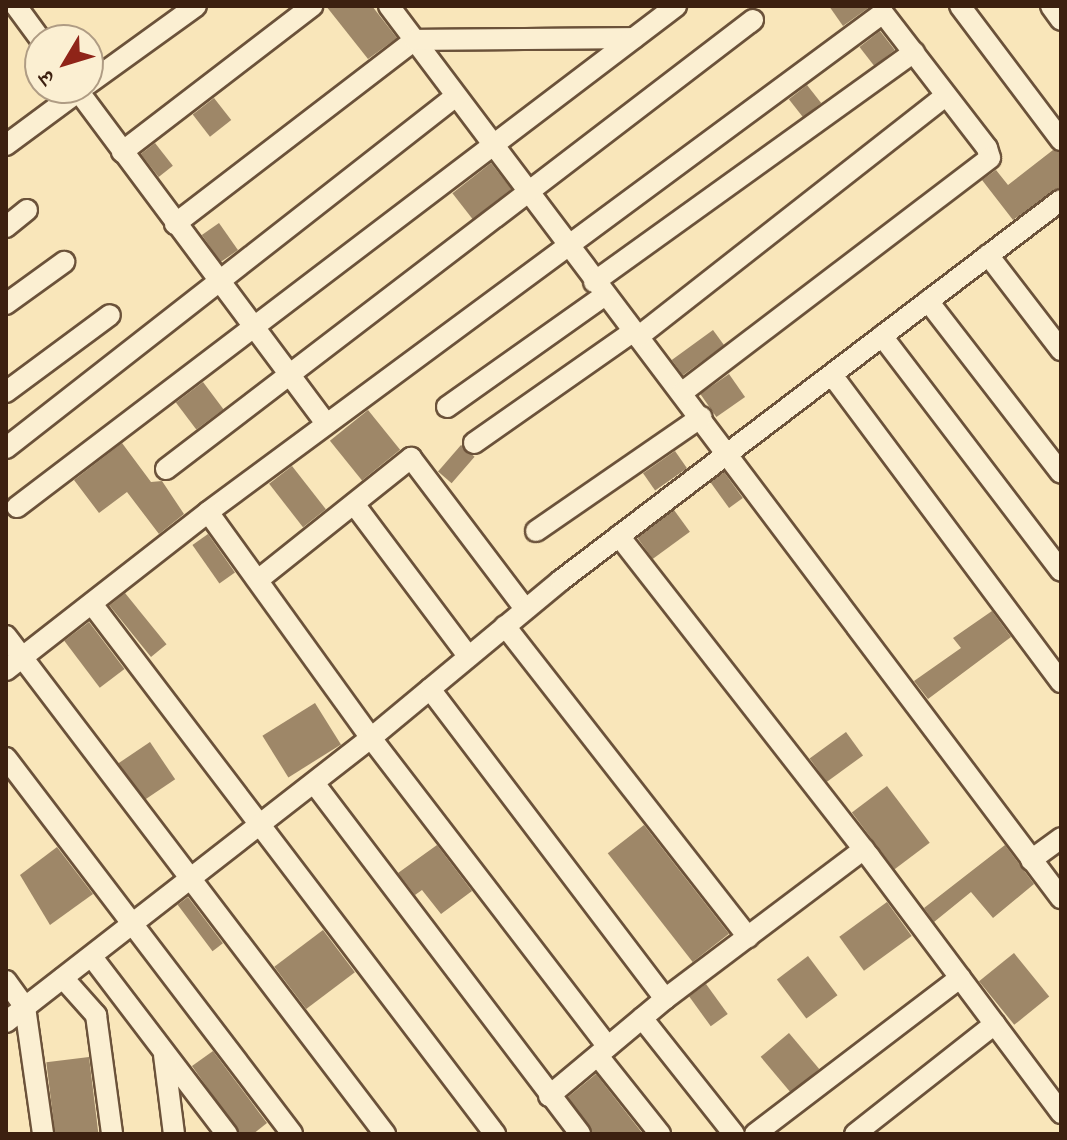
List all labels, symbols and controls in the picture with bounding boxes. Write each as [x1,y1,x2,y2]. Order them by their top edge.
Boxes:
north arrow [24,24,104,104]
text: उ [33,65,60,90]

